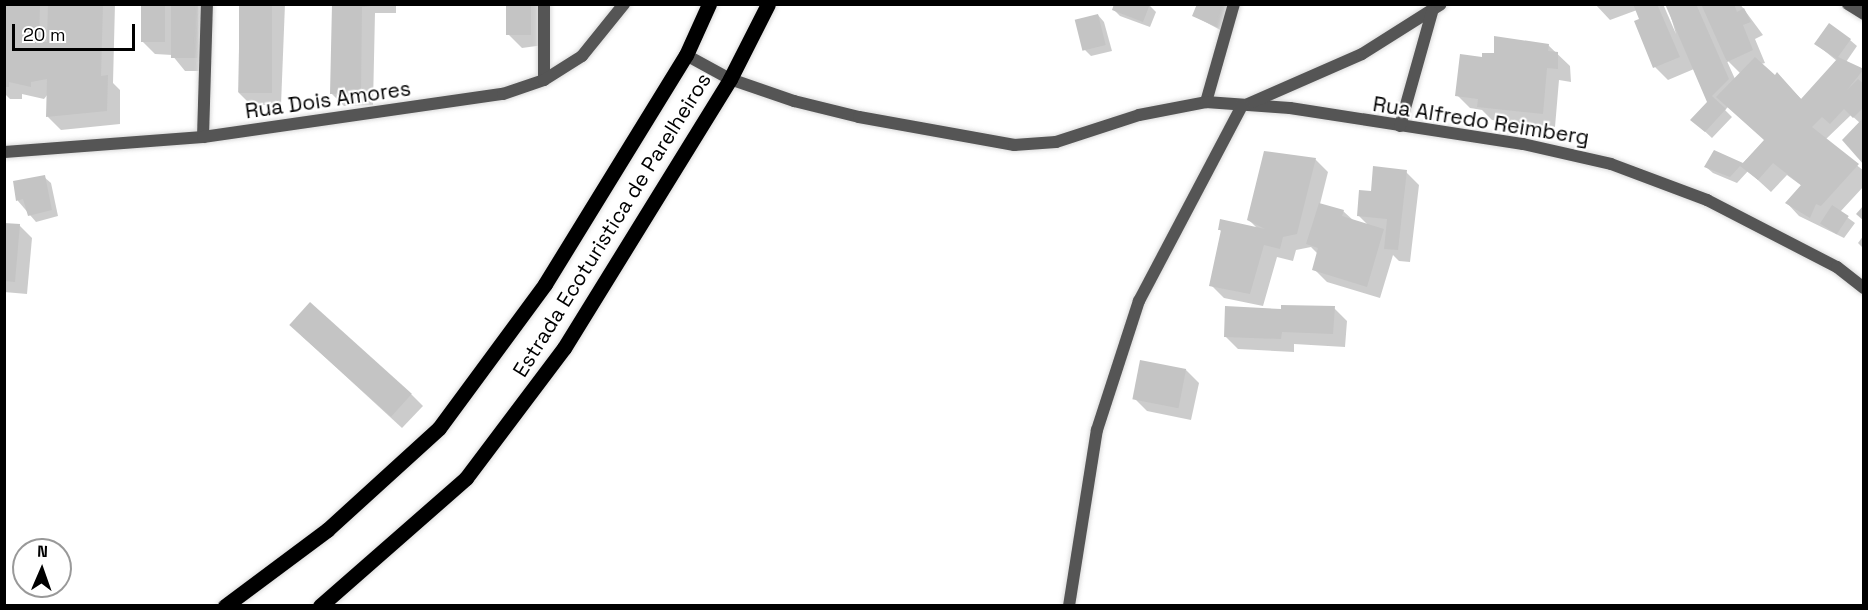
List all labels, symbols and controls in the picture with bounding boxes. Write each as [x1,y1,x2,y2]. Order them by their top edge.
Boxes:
scale bar [15,12,138,50]
text: 20 m [23,23,66,46]
street label: Estrada Ecoturistica de Parelheiros [508,68,716,382]
street label: Rua Dois Amores [243,76,413,124]
street label: Rua Alfredo Reimberg [1371,91,1591,151]
north arrow [12,538,72,598]
text: N [37,541,48,562]

